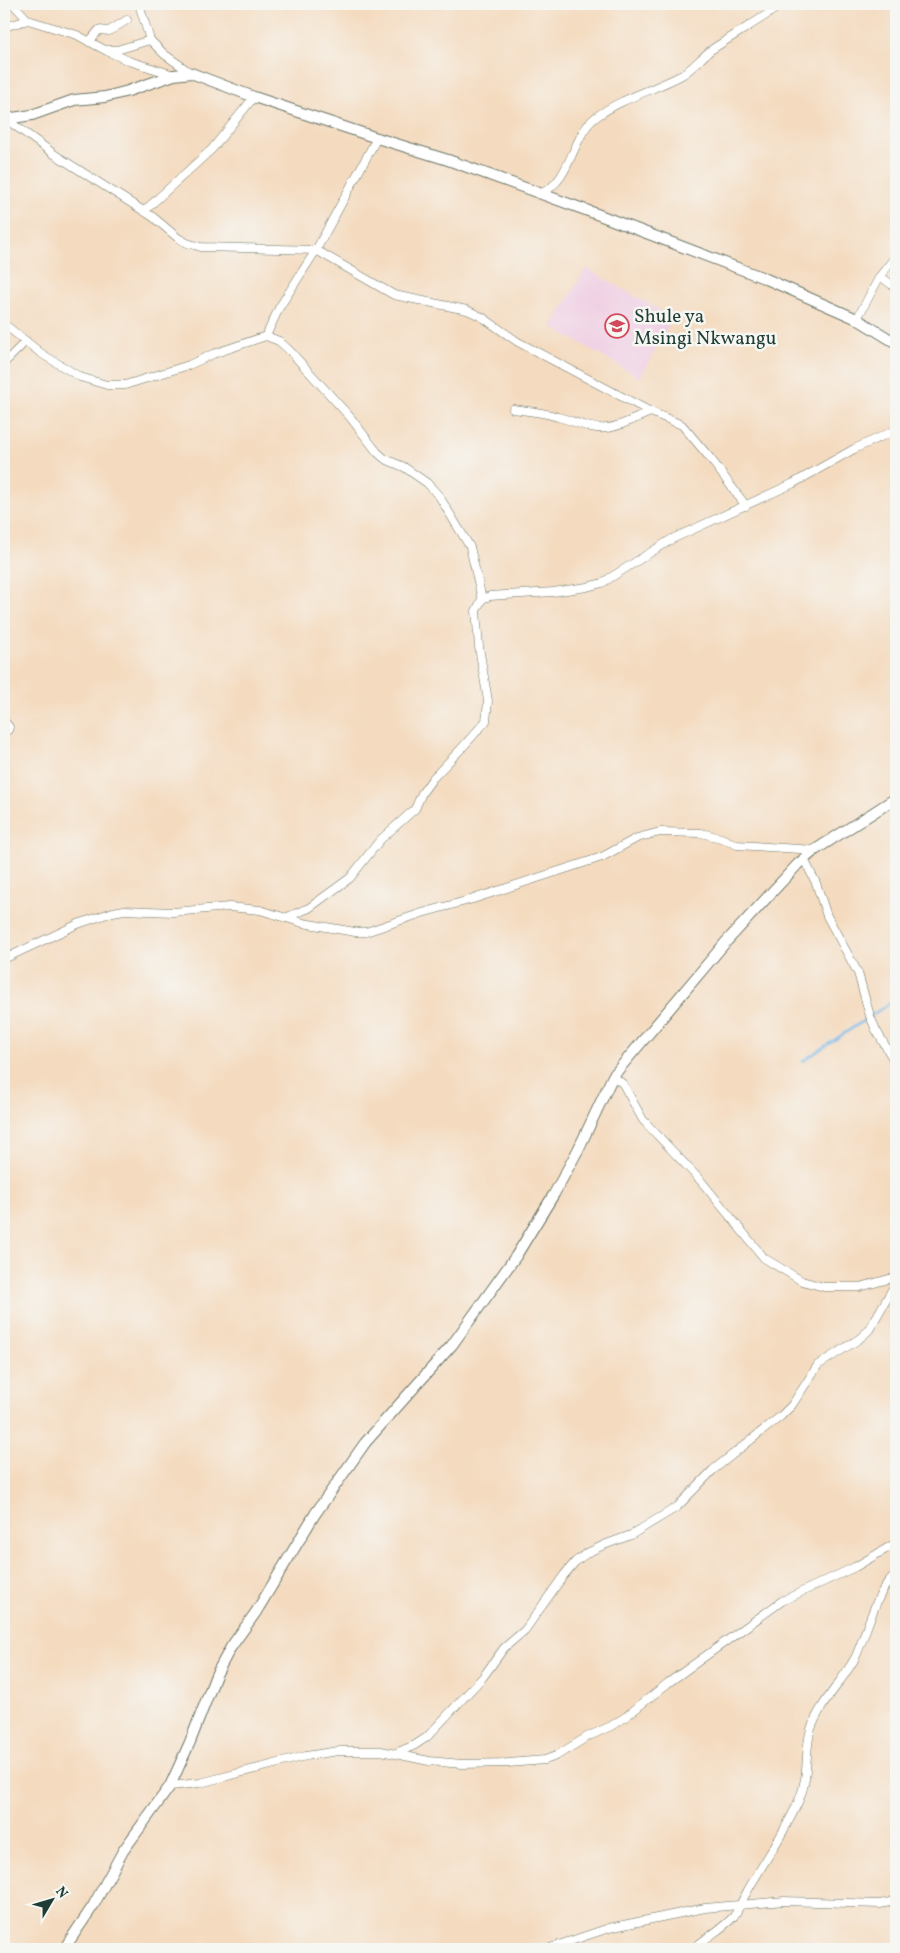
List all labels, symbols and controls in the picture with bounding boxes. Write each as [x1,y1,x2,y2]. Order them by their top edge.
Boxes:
place label: Shule ya Msingi Nkwangu [634,304,777,352]
school or university icon: Shule ya Msingi Nkwangu [604,313,630,339]
north arrow [28,1876,78,1926]
text: N [50,1883,72,1903]

